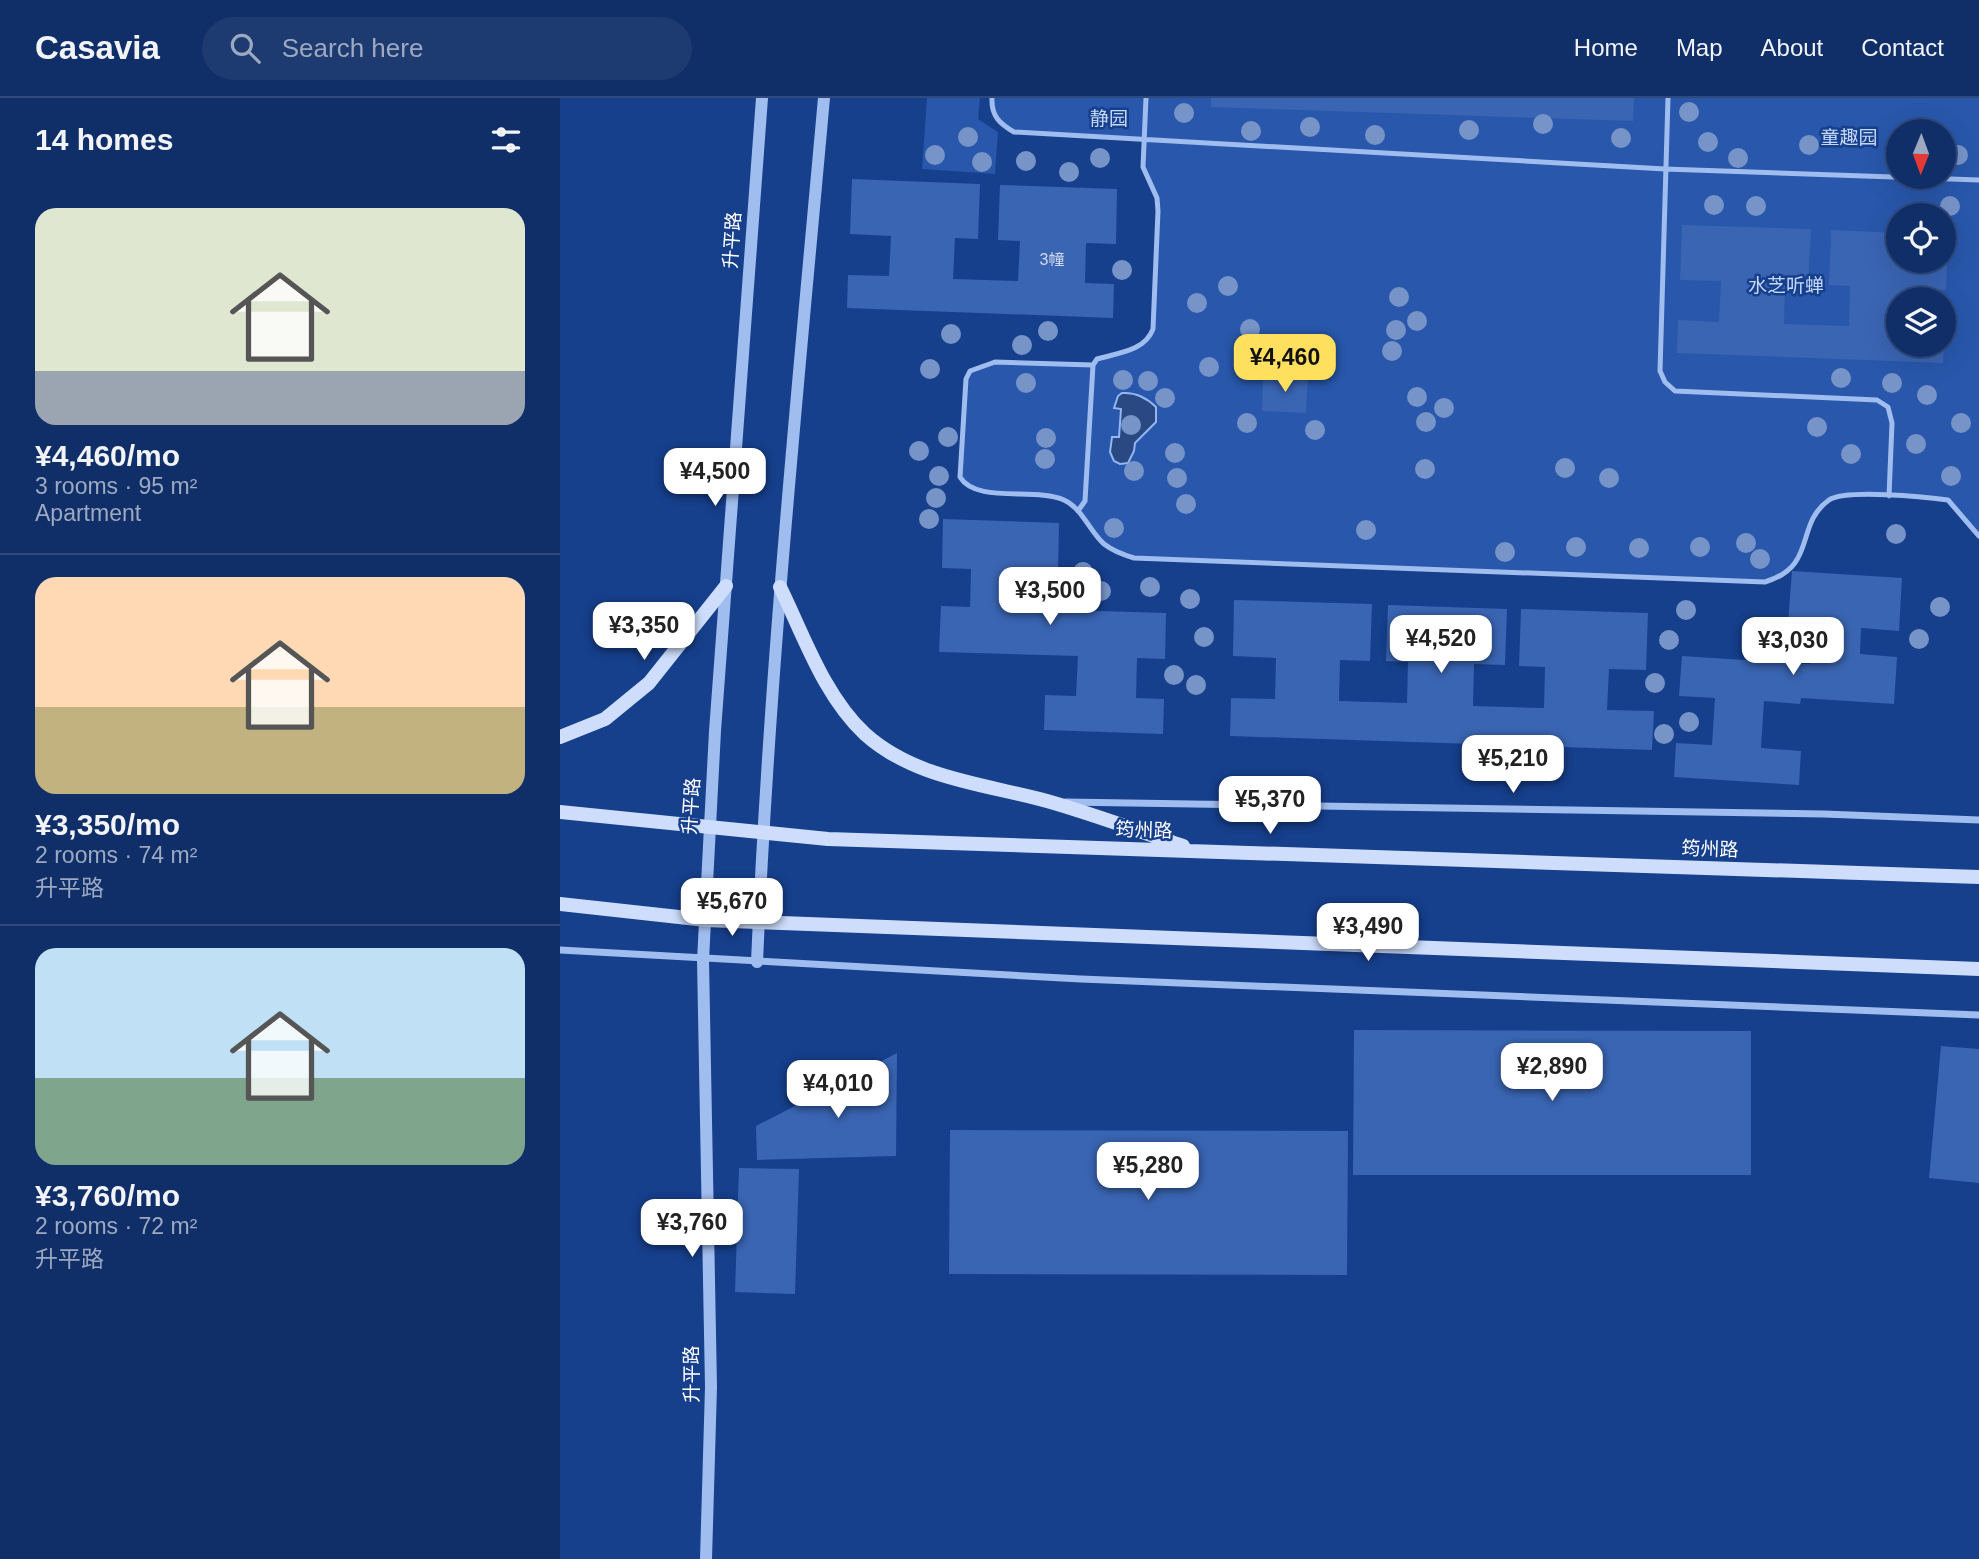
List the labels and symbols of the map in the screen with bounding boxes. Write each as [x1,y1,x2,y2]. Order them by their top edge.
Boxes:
park label: 静园 [1090,108,1128,129]
north arrow [1886,119,1956,189]
park label: 童趣园 [1820,127,1878,148]
street label: 升平路 [720,211,744,269]
house number: 3幢 [1040,251,1064,268]
park label: 水芝听蝉 [1748,275,1824,296]
pin: ¥4,460 [1228,334,1342,394]
pin: ¥4,500 [658,448,772,508]
pin: ¥3,500 [993,568,1107,627]
pin: ¥3,350 [587,602,701,662]
pin: ¥4,520 [1384,616,1498,675]
pin: ¥3,030 [1736,618,1850,677]
pin: ¥5,210 [1456,736,1570,795]
pin: ¥5,370 [1213,776,1327,836]
street label: 升平路 [679,777,703,835]
street label: 筠州路 [1115,819,1173,841]
street label: 筠州路 [1681,838,1739,860]
pin: ¥5,670 [675,878,789,938]
pin: ¥3,490 [1311,904,1425,963]
pin: ¥2,890 [1495,1044,1609,1103]
pin: ¥4,010 [781,1060,895,1120]
pin: ¥5,280 [1091,1142,1205,1202]
pin: ¥3,760 [635,1200,749,1259]
street label: 升平路 [681,1345,702,1403]

